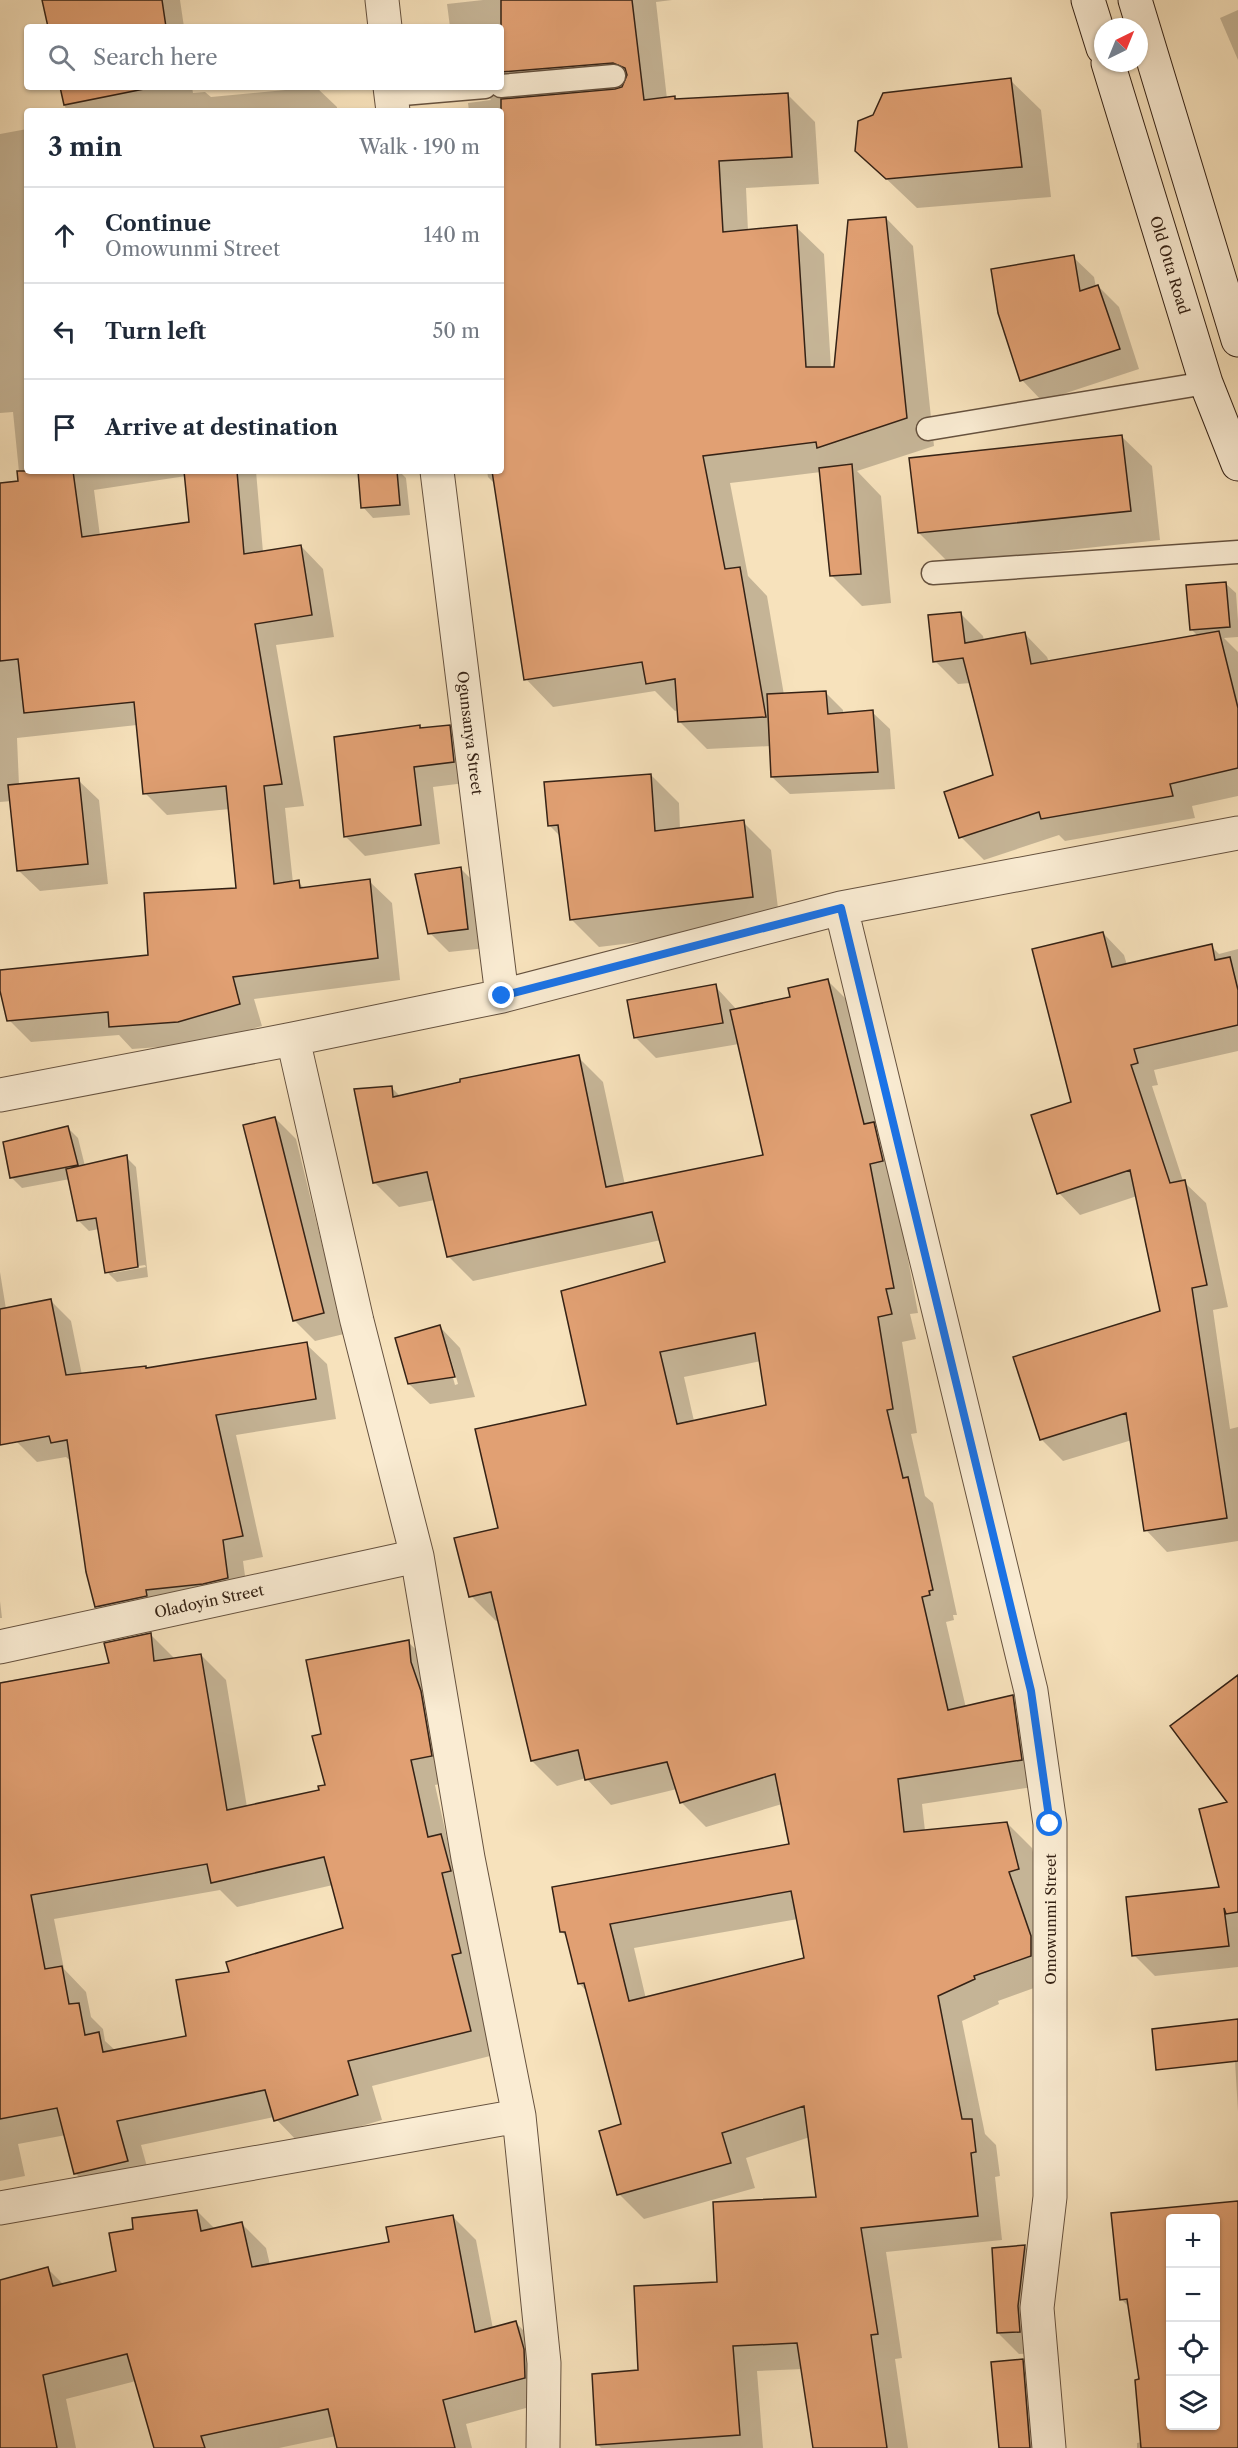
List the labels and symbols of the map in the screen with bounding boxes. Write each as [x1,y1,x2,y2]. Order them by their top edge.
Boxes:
north arrow [1094,18,1148,72]
street label: Old Otta Road [1146,214,1194,316]
street label: Ogunsanya Street [453,670,487,797]
route end [488,982,514,1008]
street label: Oladoyin Street [153,1580,266,1622]
route start [1036,1810,1062,1836]
street label: Omowunmi Street [1041,1853,1060,1985]

